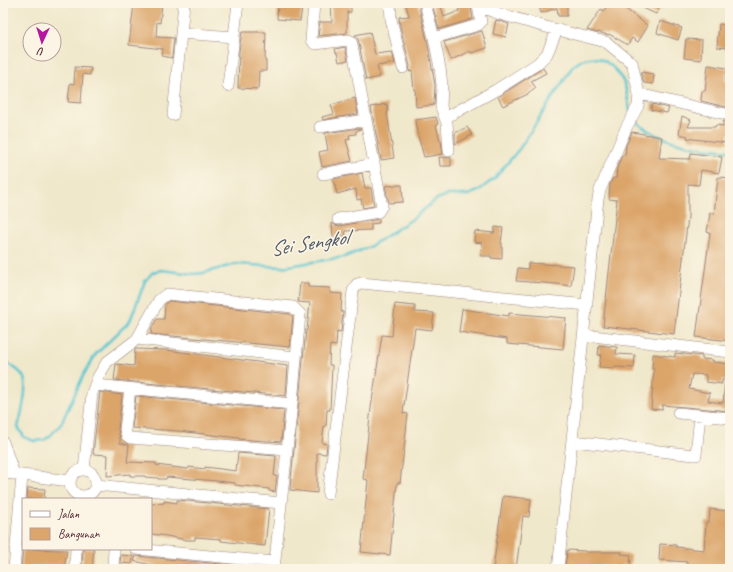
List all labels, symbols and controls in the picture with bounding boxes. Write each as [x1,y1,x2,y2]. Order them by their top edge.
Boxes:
north arrow [22,22,62,62]
text: U [35,45,44,59]
water label: Sei Sengkol [268,223,357,262]
legend [22,498,152,550]
text: Jalan [57,506,80,522]
text: Bangunan [58,526,100,542]

